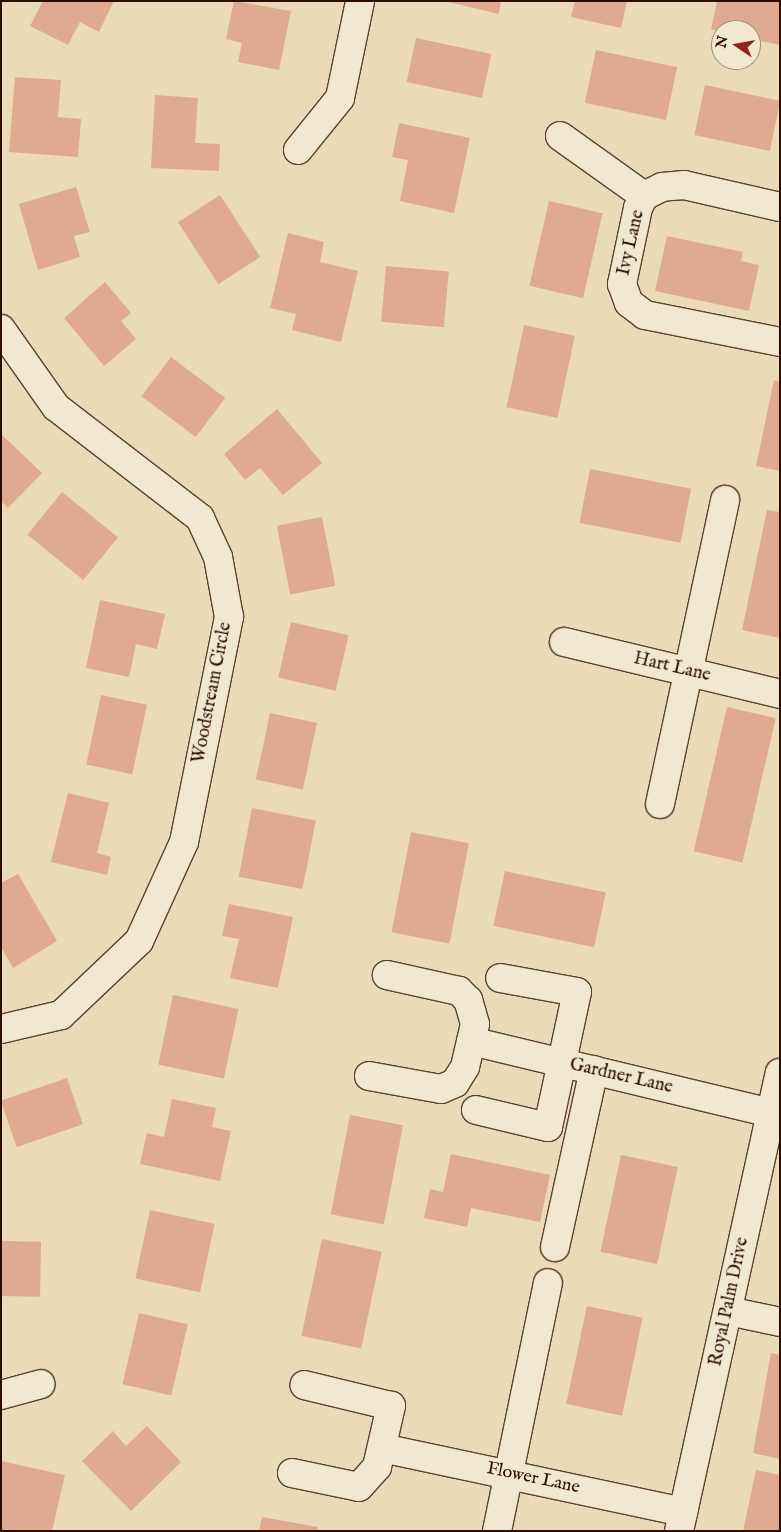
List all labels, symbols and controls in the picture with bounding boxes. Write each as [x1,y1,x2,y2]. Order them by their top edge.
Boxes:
north arrow [711,20,761,70]
text: N [712,34,732,50]
street label: Ivy Lane [614,208,650,278]
street label: Woodstream Circle [189,621,237,765]
street label: Hart Lane [631,649,713,687]
street label: Gardner Lane [567,1055,675,1099]
street label: Royal Palm Drive [706,1236,754,1368]
street label: Flower Lane [484,1459,582,1499]

